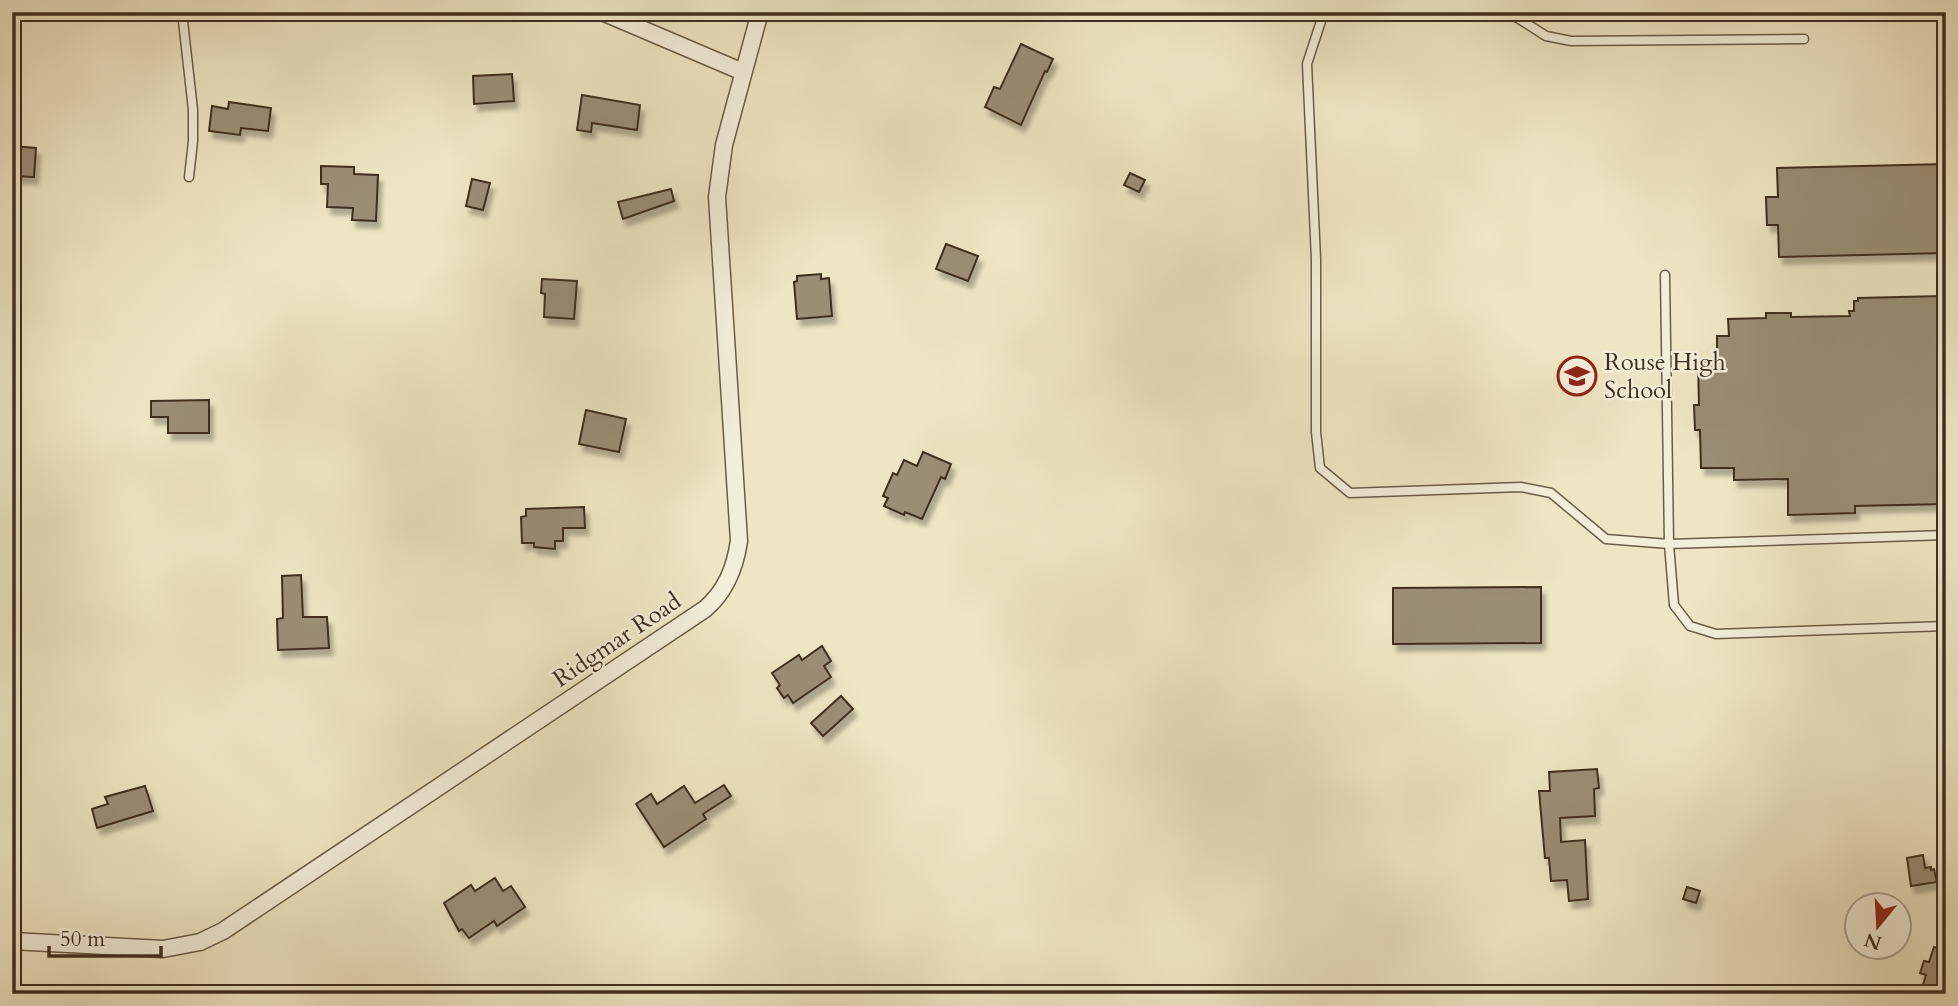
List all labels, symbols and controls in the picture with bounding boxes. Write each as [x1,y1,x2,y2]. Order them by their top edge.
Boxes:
place label: Rouse High School [1604,346,1726,407]
school or university icon: Rouse High School [1556,355,1598,397]
street label: Ridgmar Road [546,585,688,695]
north arrow [1842,890,1912,960]
scale bar [49,915,161,959]
text: 50 m [60,925,105,954]
text: N [1861,926,1885,956]

